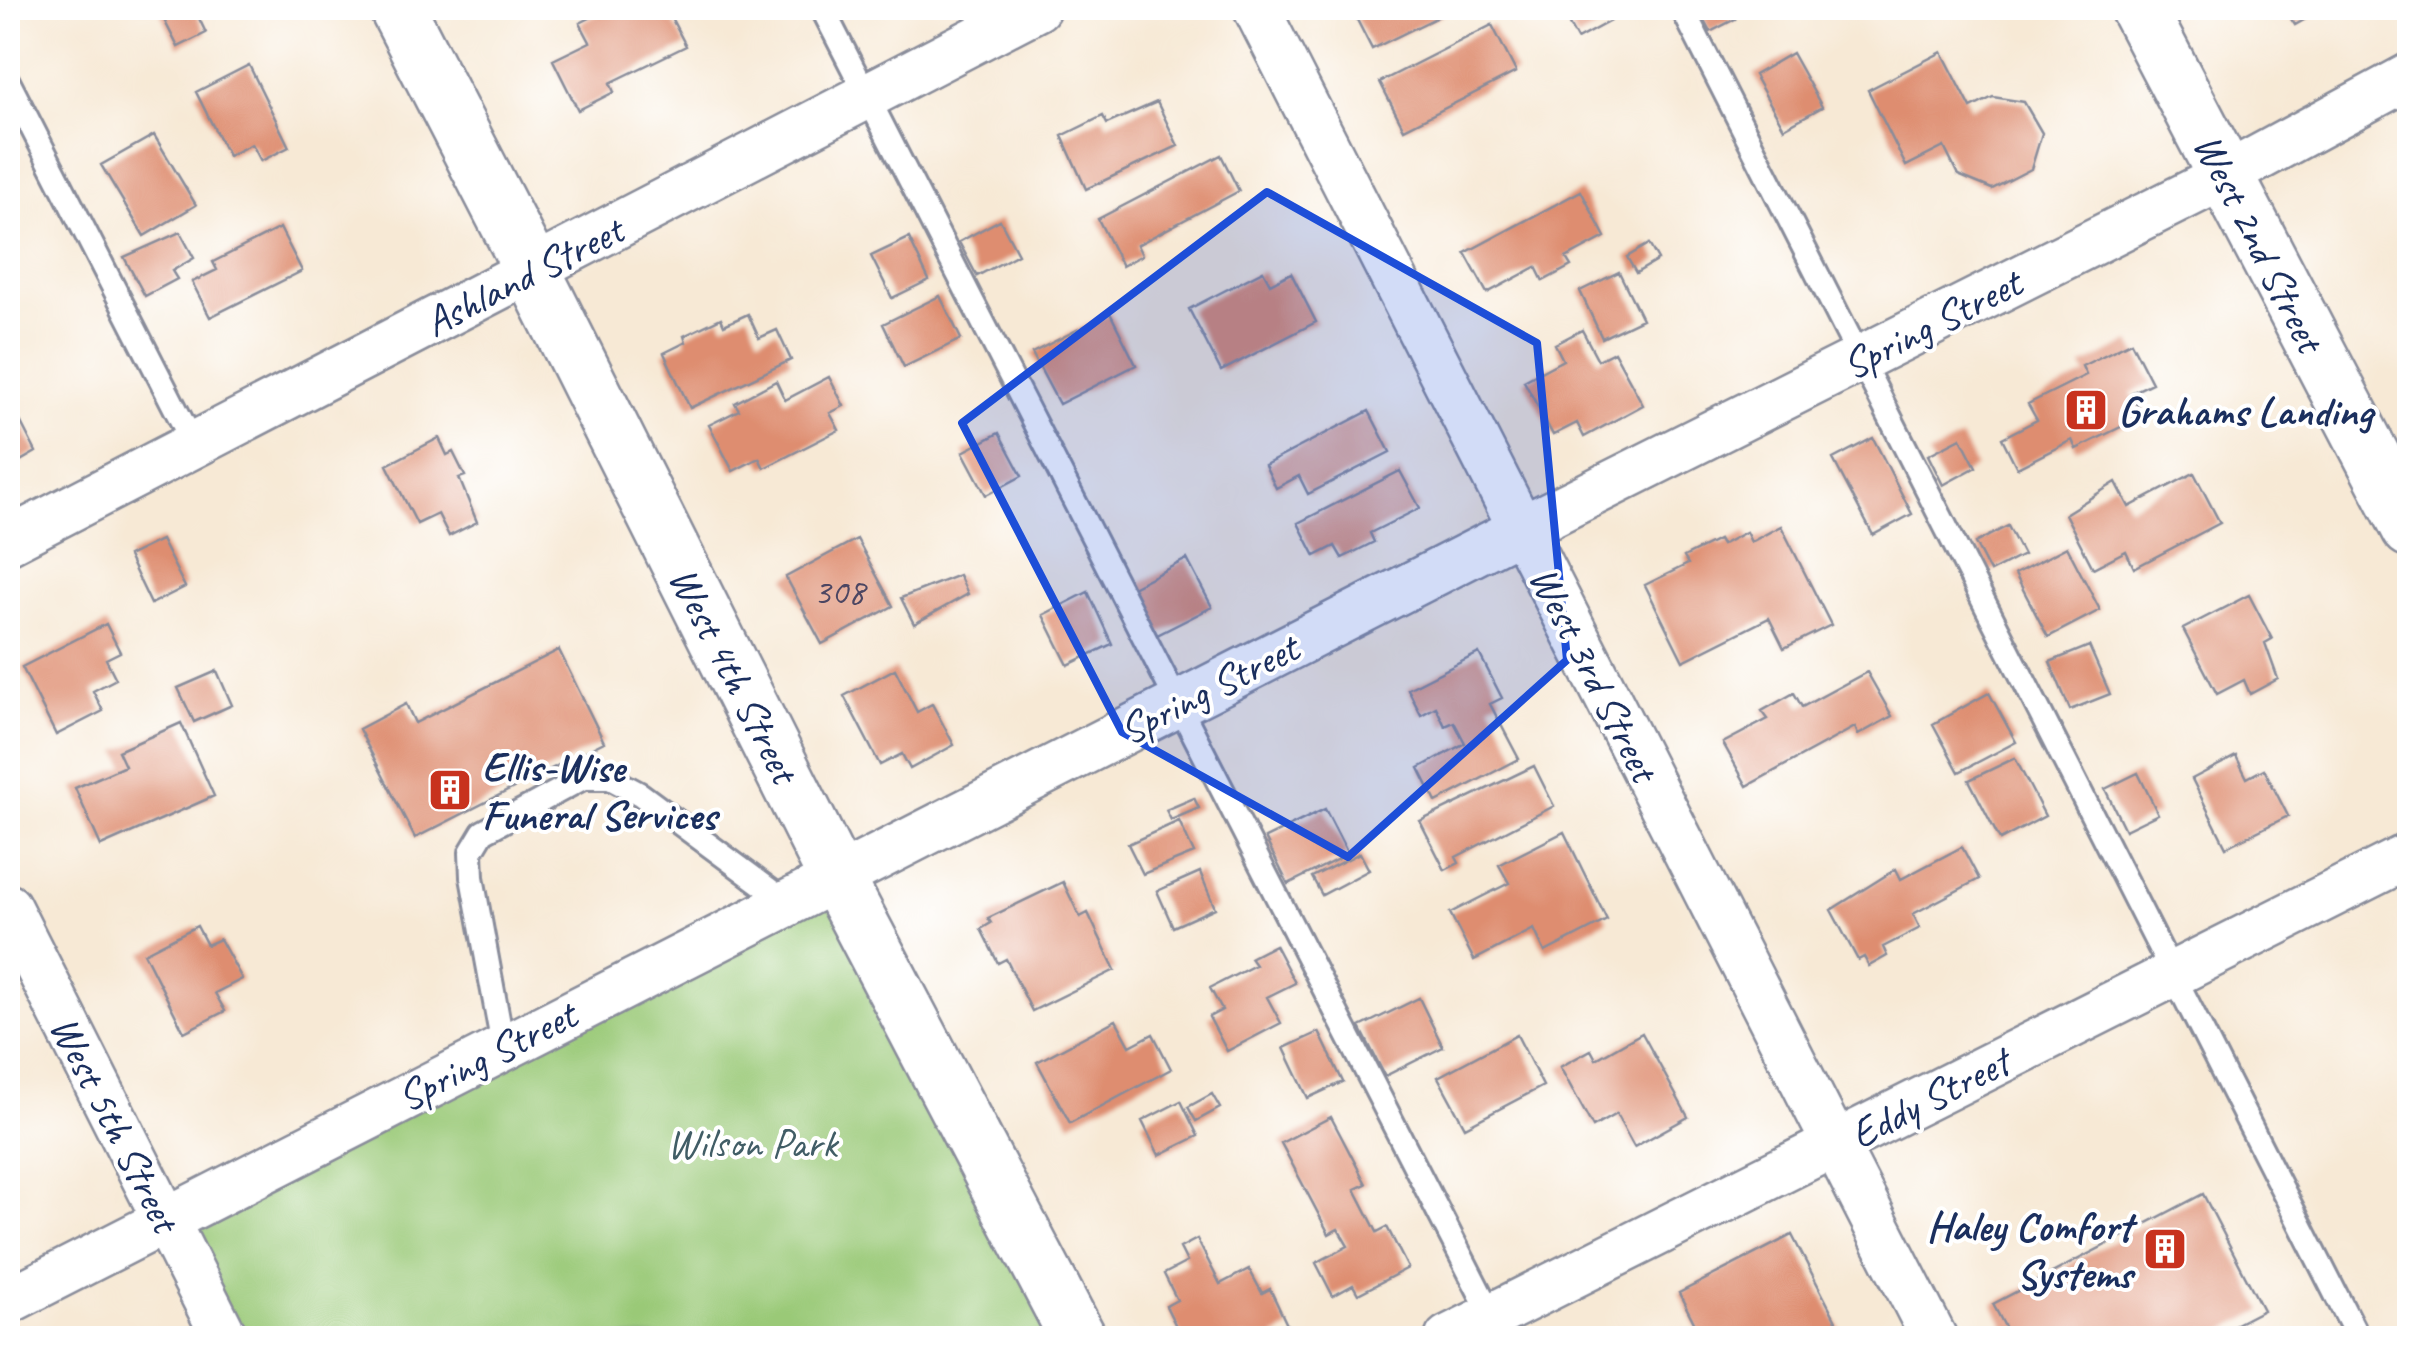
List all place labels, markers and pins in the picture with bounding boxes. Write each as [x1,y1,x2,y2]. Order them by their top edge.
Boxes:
place label: Grahams Landing [2118,385,2376,438]
building icon: Grahams Landing [2063,387,2109,433]
place label: Ellis-Wise Funeral Services [482,741,721,842]
building icon: Ellis-Wise Funeral Services [427,767,473,813]
place label: Haley Comfort Systems [1927,1200,2138,1301]
building icon: Haley Comfort Systems [2142,1226,2188,1272]

